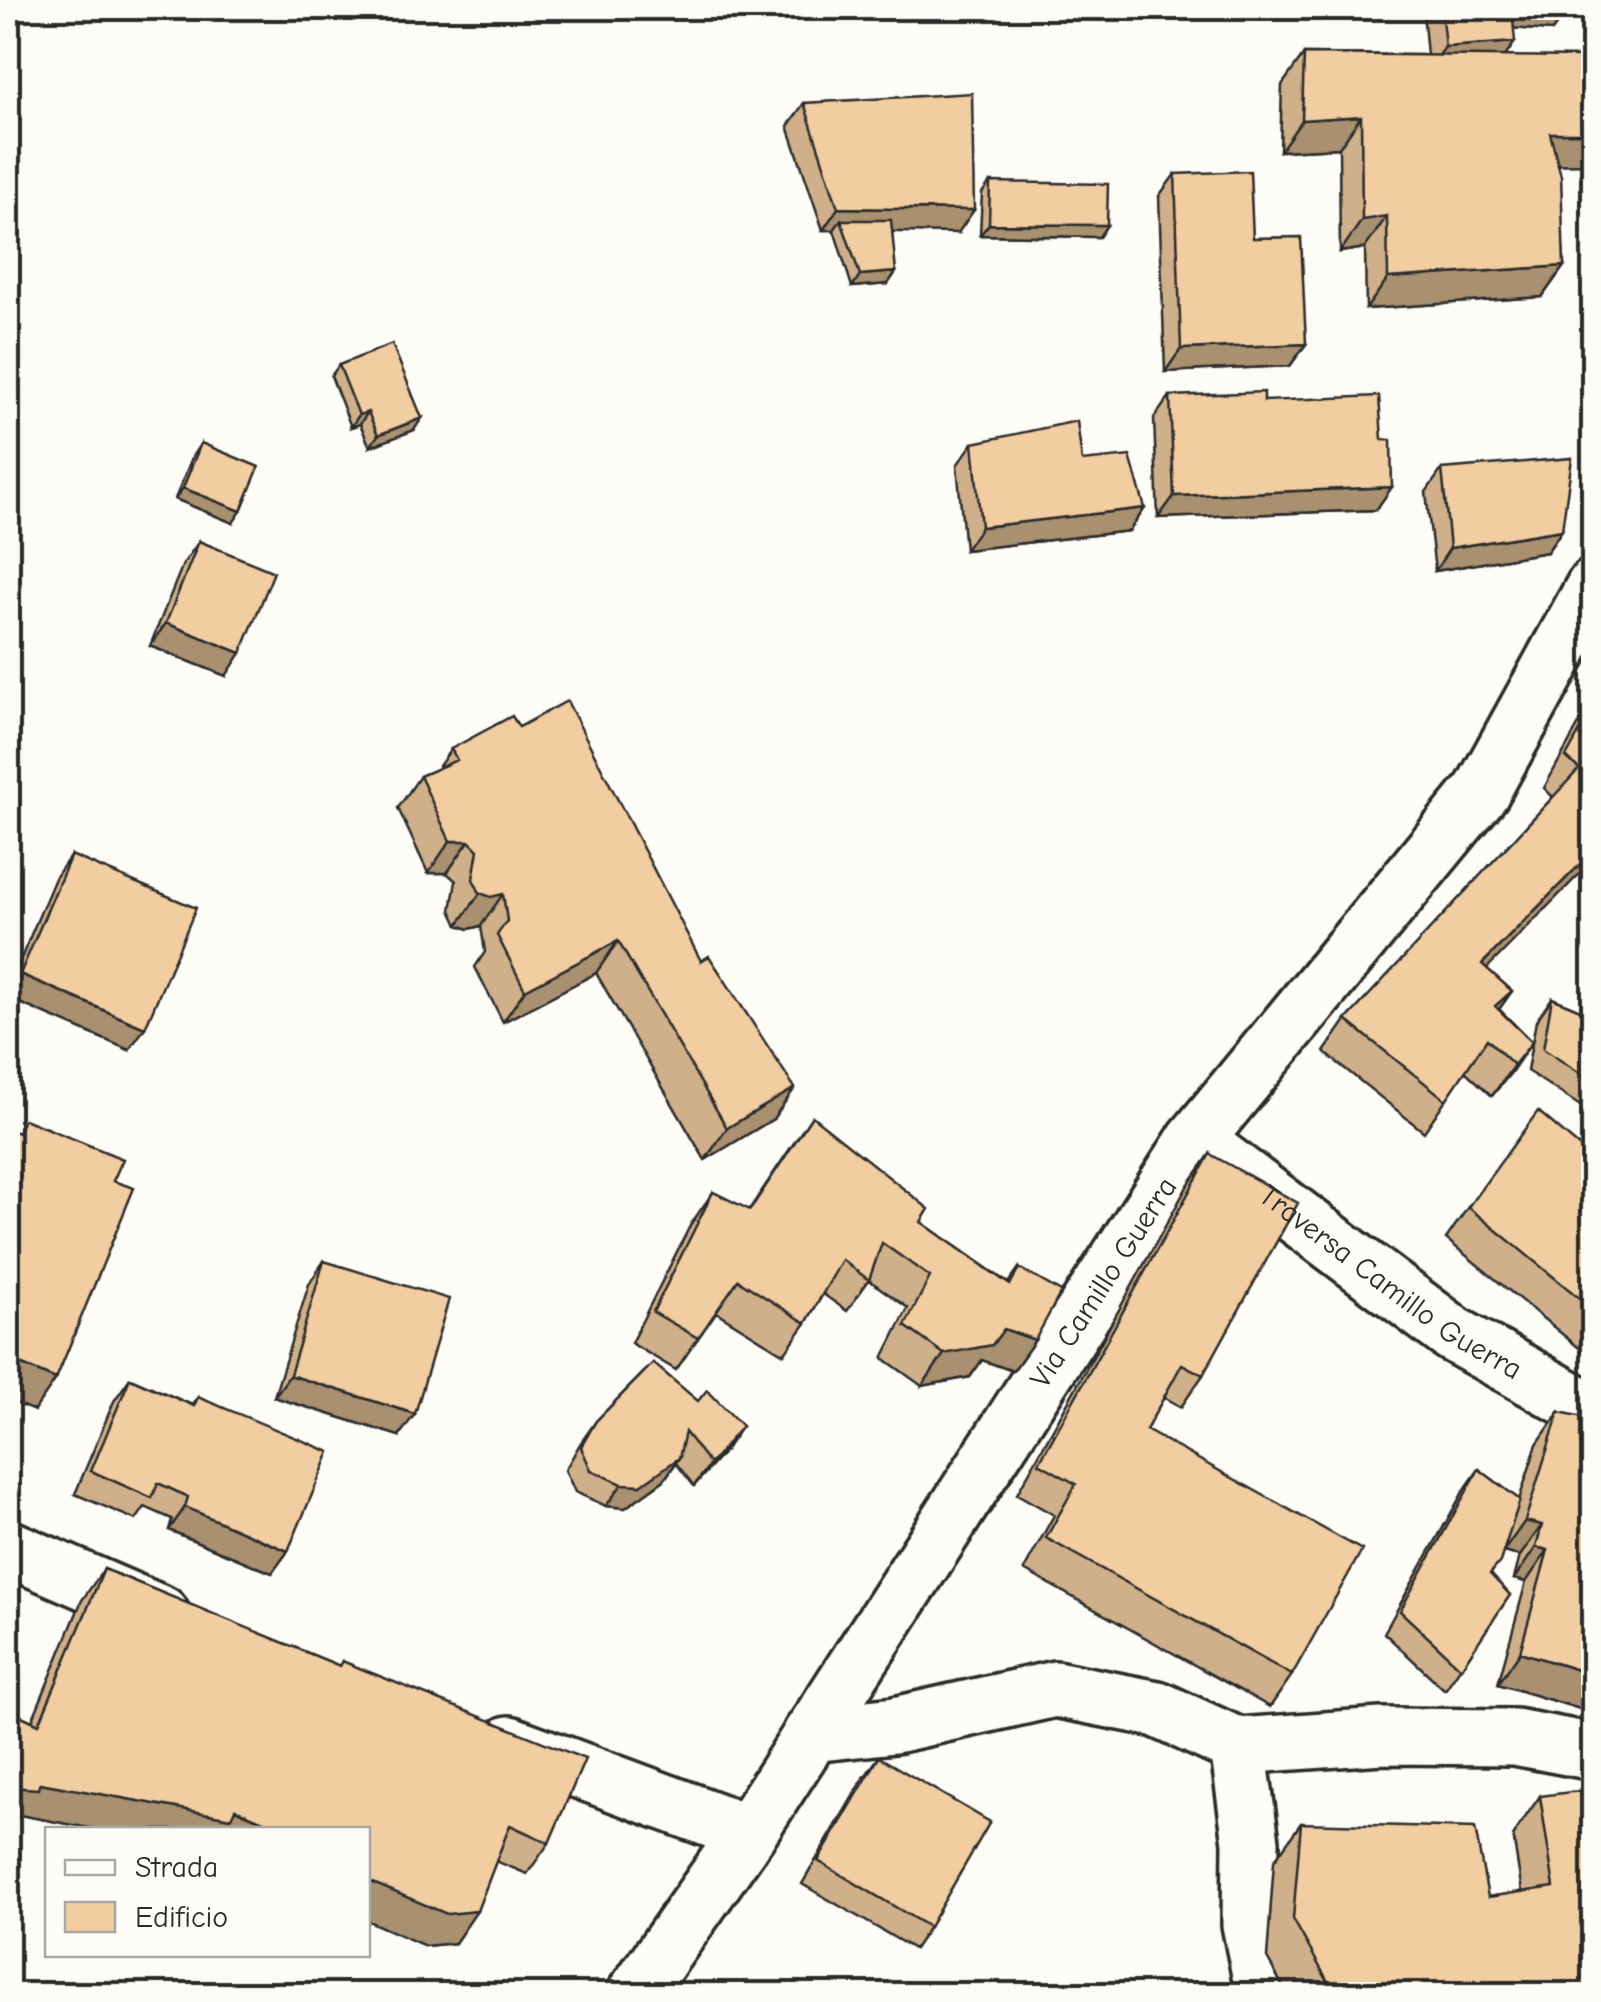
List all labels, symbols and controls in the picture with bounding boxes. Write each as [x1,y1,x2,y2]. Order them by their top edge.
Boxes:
street label: Via Camillo Guerra [1022,1170,1184,1394]
street label: Traversa Camillo Guerra [1252,1177,1528,1387]
legend [45,1827,370,1957]
text: Strada [135,1850,218,1885]
text: Edificio [135,1900,228,1935]

